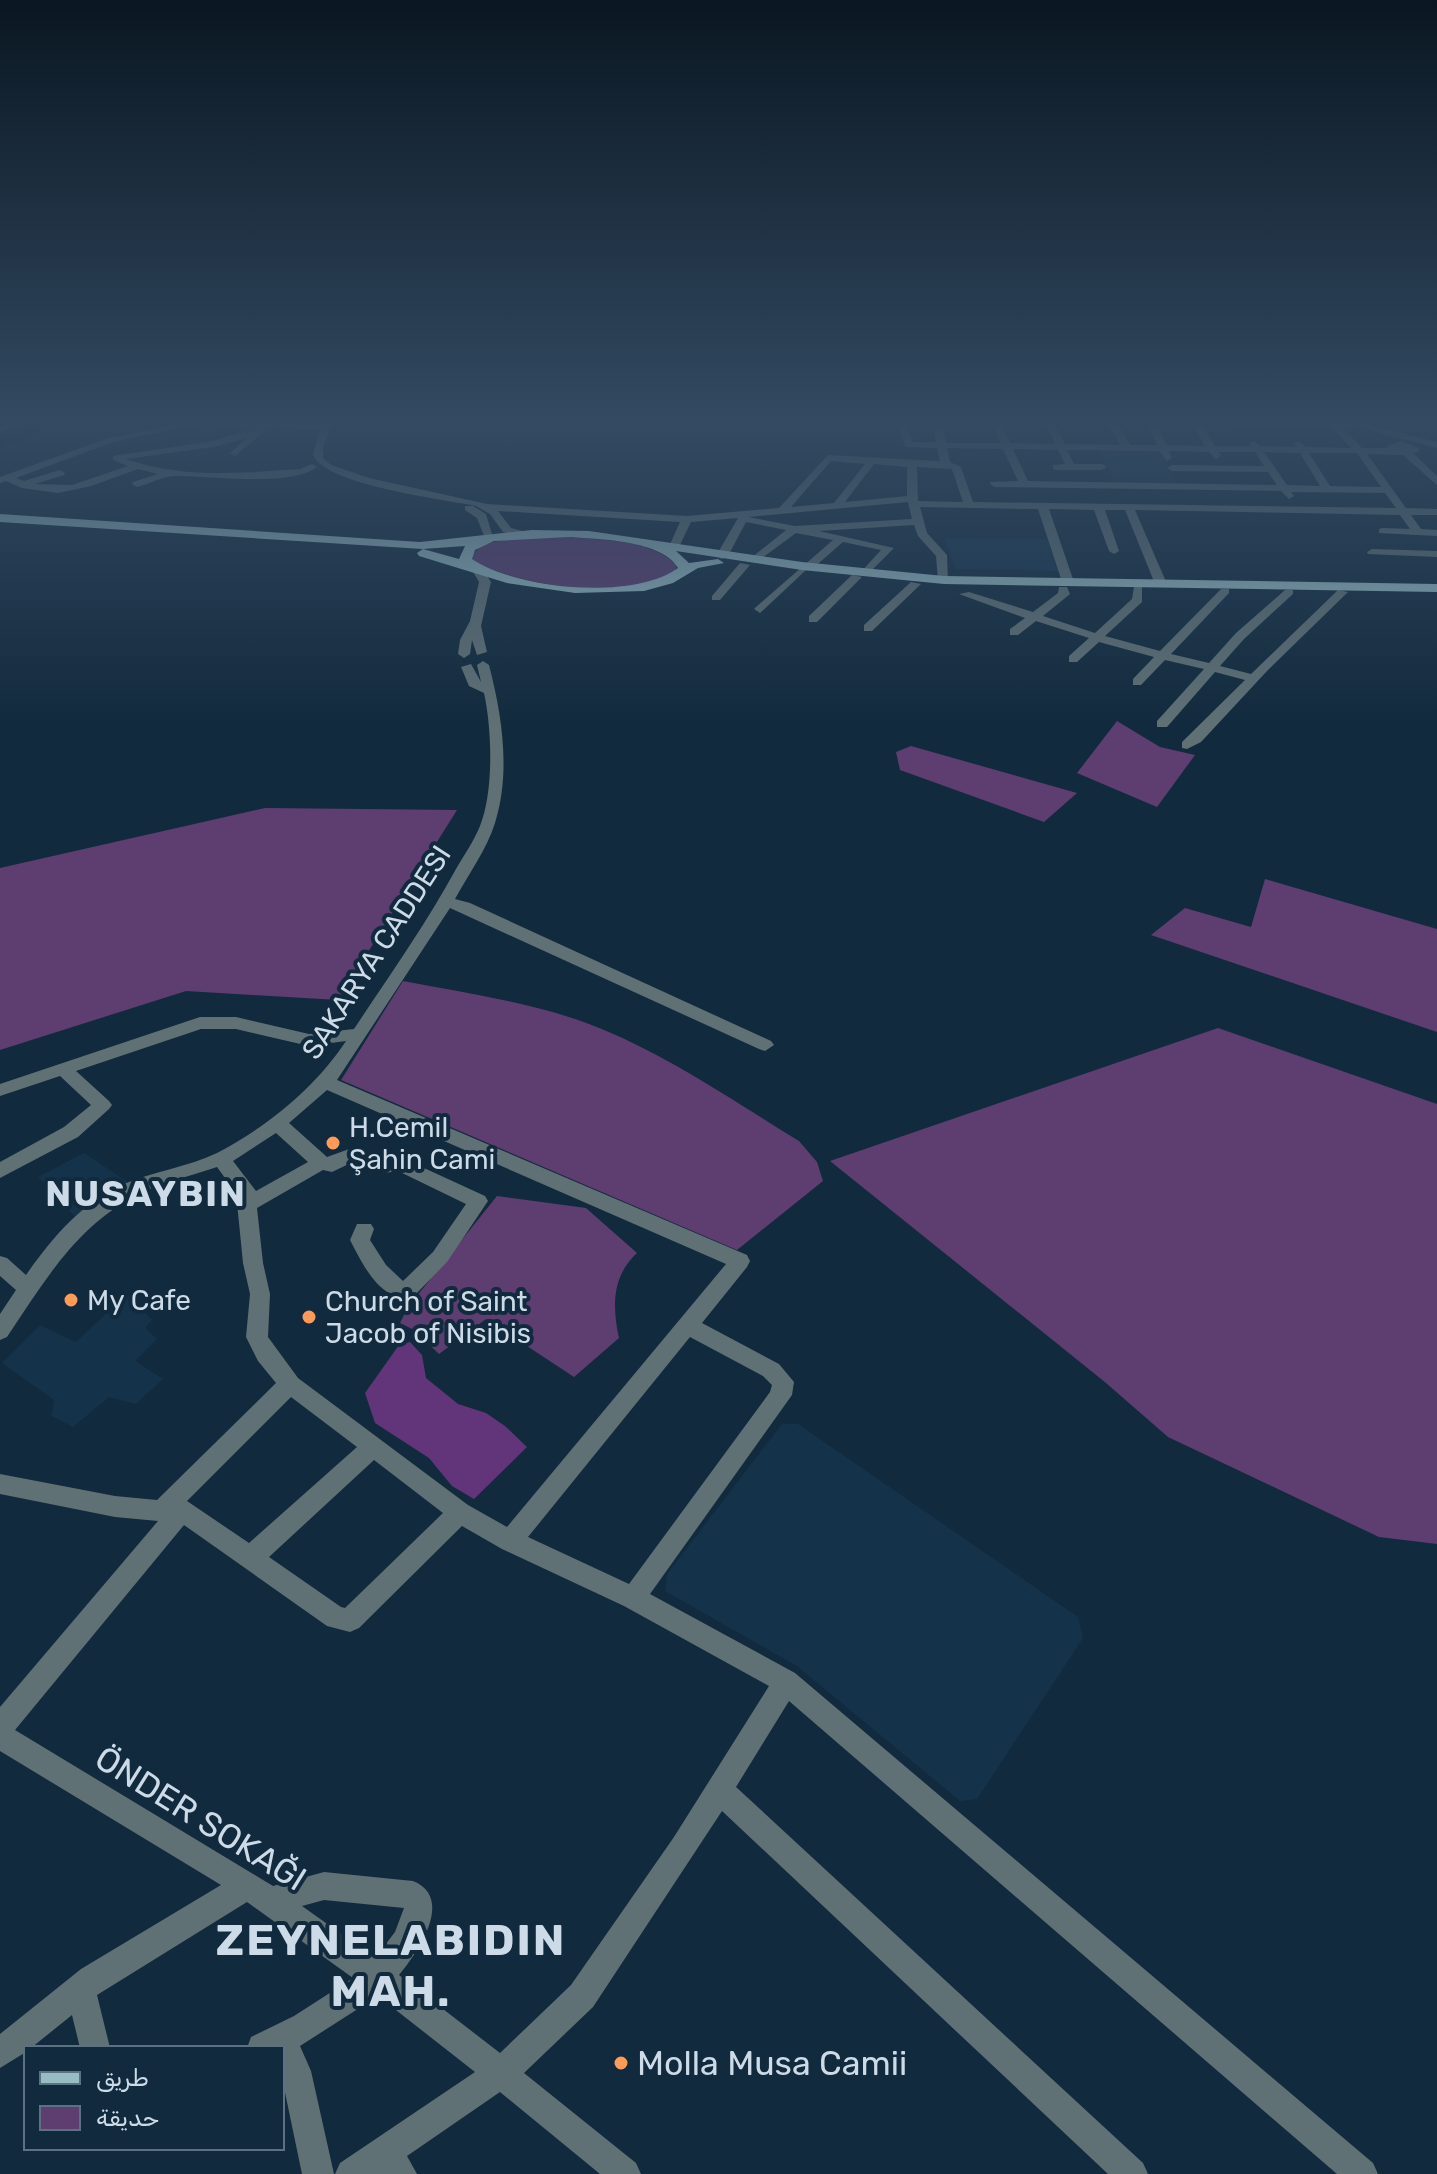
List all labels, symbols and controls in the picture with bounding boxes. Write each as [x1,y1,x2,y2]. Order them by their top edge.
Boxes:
street label: SAKARYA CADDESI [295,839,458,1065]
place label: H.Cemil Şahin Cami [349,1111,495,1176]
marker: H.Cemil Şahin Cami [324,1134,342,1152]
district label: NUSAYBIN [45,1172,247,1215]
place label: My Cafe [87,1284,191,1317]
place label: Church of Saint Jacob of Nisibis [325,1285,531,1350]
marker: My Cafe [62,1291,80,1309]
marker: Church of Saint Jacob of Nisibis [300,1308,318,1326]
street label: ÖNDER SOKAĞI [88,1737,314,1900]
district label: ZEYNELABIDIN MAH. [216,1914,566,2017]
place label: Molla Musa Camii [637,2043,907,2084]
legend [24,2046,284,2150]
marker: Molla Musa Camii [612,2054,630,2072]
text: طريق [96,2064,149,2092]
text: حديقة [96,2104,159,2132]

